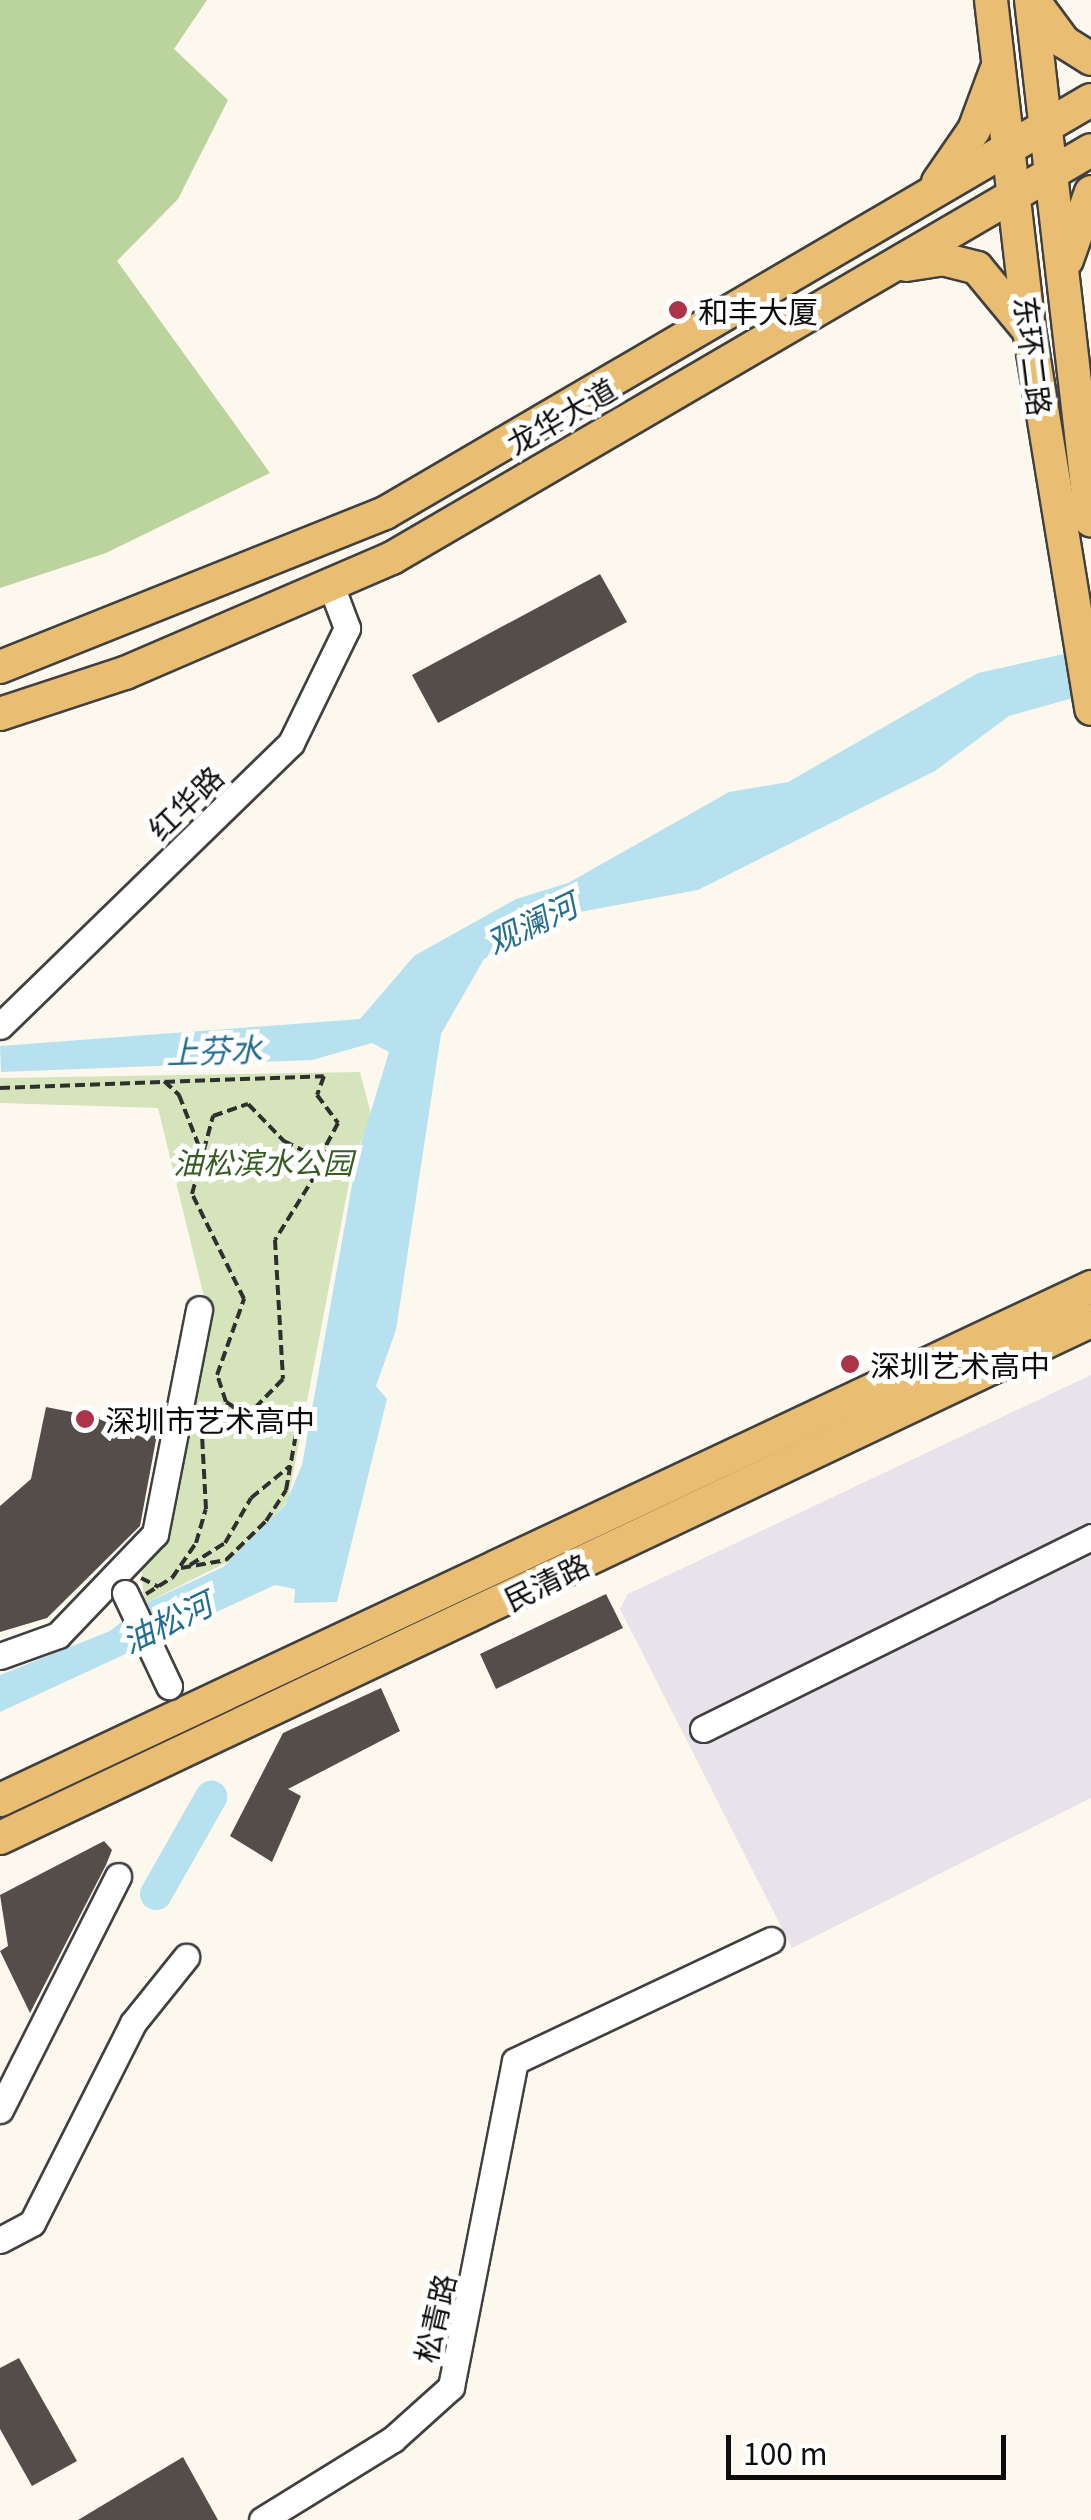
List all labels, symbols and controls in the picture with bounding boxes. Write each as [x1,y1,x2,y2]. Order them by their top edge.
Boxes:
place label: 和丰大厦 [698,292,818,328]
street label: 东环二路 [1009,294,1059,418]
marker: 和丰大厦 [667,299,689,321]
street label: 龙华大道 [500,369,622,461]
street label: 红华路 [140,758,230,846]
water label: 观澜河 [479,884,583,960]
water label: 上芬水 [165,1028,263,1070]
park label: 油松滨水公园 [173,1143,353,1179]
place label: 深圳艺术高中 [870,1346,1050,1382]
marker: 深圳艺术高中 [839,1353,861,1375]
place label: 深圳市艺术高中 [105,1401,315,1437]
marker: 深圳市艺术高中 [74,1408,96,1430]
street label: 民清路 [498,1545,594,1617]
water label: 油松河 [114,1583,218,1659]
street label: 松青路 [406,2270,462,2366]
scale bar [731,2415,1011,2477]
text: 100 m [743,2430,827,2474]

